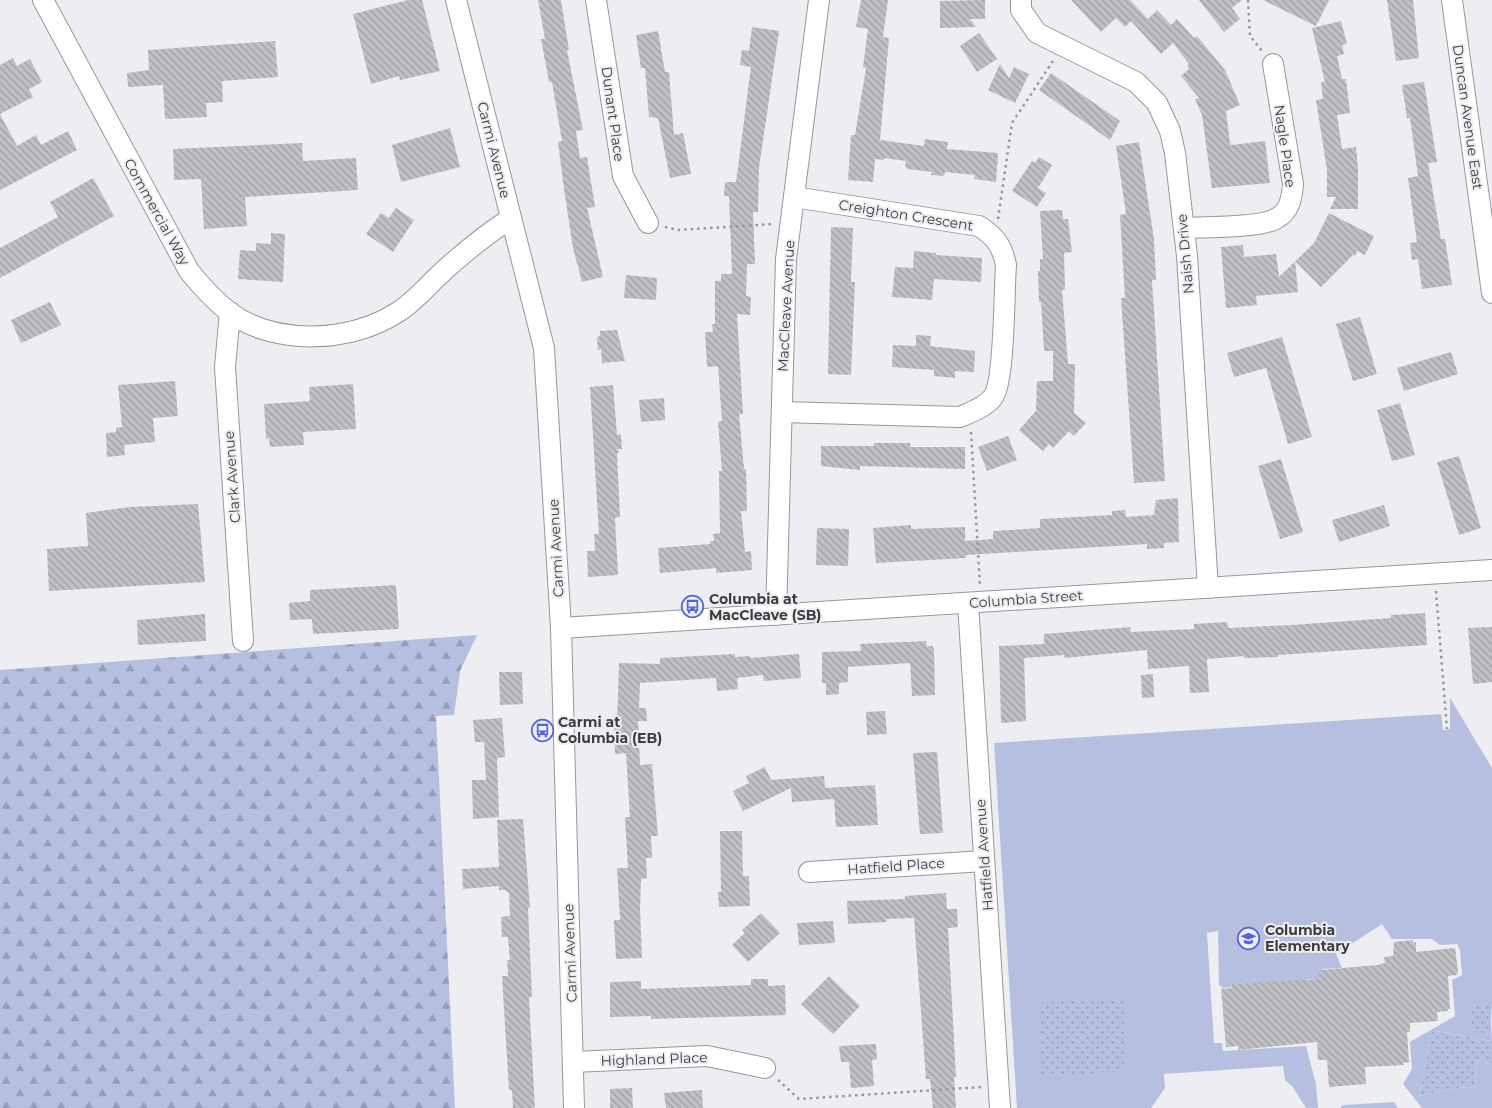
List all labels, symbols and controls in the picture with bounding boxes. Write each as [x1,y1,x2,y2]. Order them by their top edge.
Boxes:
street label: Duncan Avenue East [1449,43,1487,191]
street label: Dunant Place [597,65,629,163]
street label: Carmi Avenue [473,100,515,200]
street label: Nagle Place [1270,103,1300,189]
street label: Commercial Way [120,155,194,269]
street label: Creighton Crescent [837,195,975,235]
street label: Naish Drive [1173,213,1197,295]
street label: MacCleave Avenue [774,240,798,372]
street label: Clark Avenue [220,430,244,524]
street label: Carmi Avenue [544,498,568,598]
street label: Columbia Street [969,586,1084,612]
place label: Columbia at MacCleave (SB) [709,590,821,624]
bus stop icon: Columbia at MacCleave (SB) [681,595,705,619]
place label: Carmi at Columbia (EB) [558,713,662,747]
bus stop icon: Carmi at Columbia (EB) [530,718,554,742]
street label: Hatfield Avenue [971,799,997,911]
street label: Hatfield Place [847,854,945,878]
street label: Carmi Avenue [559,903,581,1003]
place label: Columbia Elementary [1265,921,1350,955]
school or university icon: Columbia Elementary [1237,926,1261,950]
street label: Highland Place [600,1048,708,1070]

